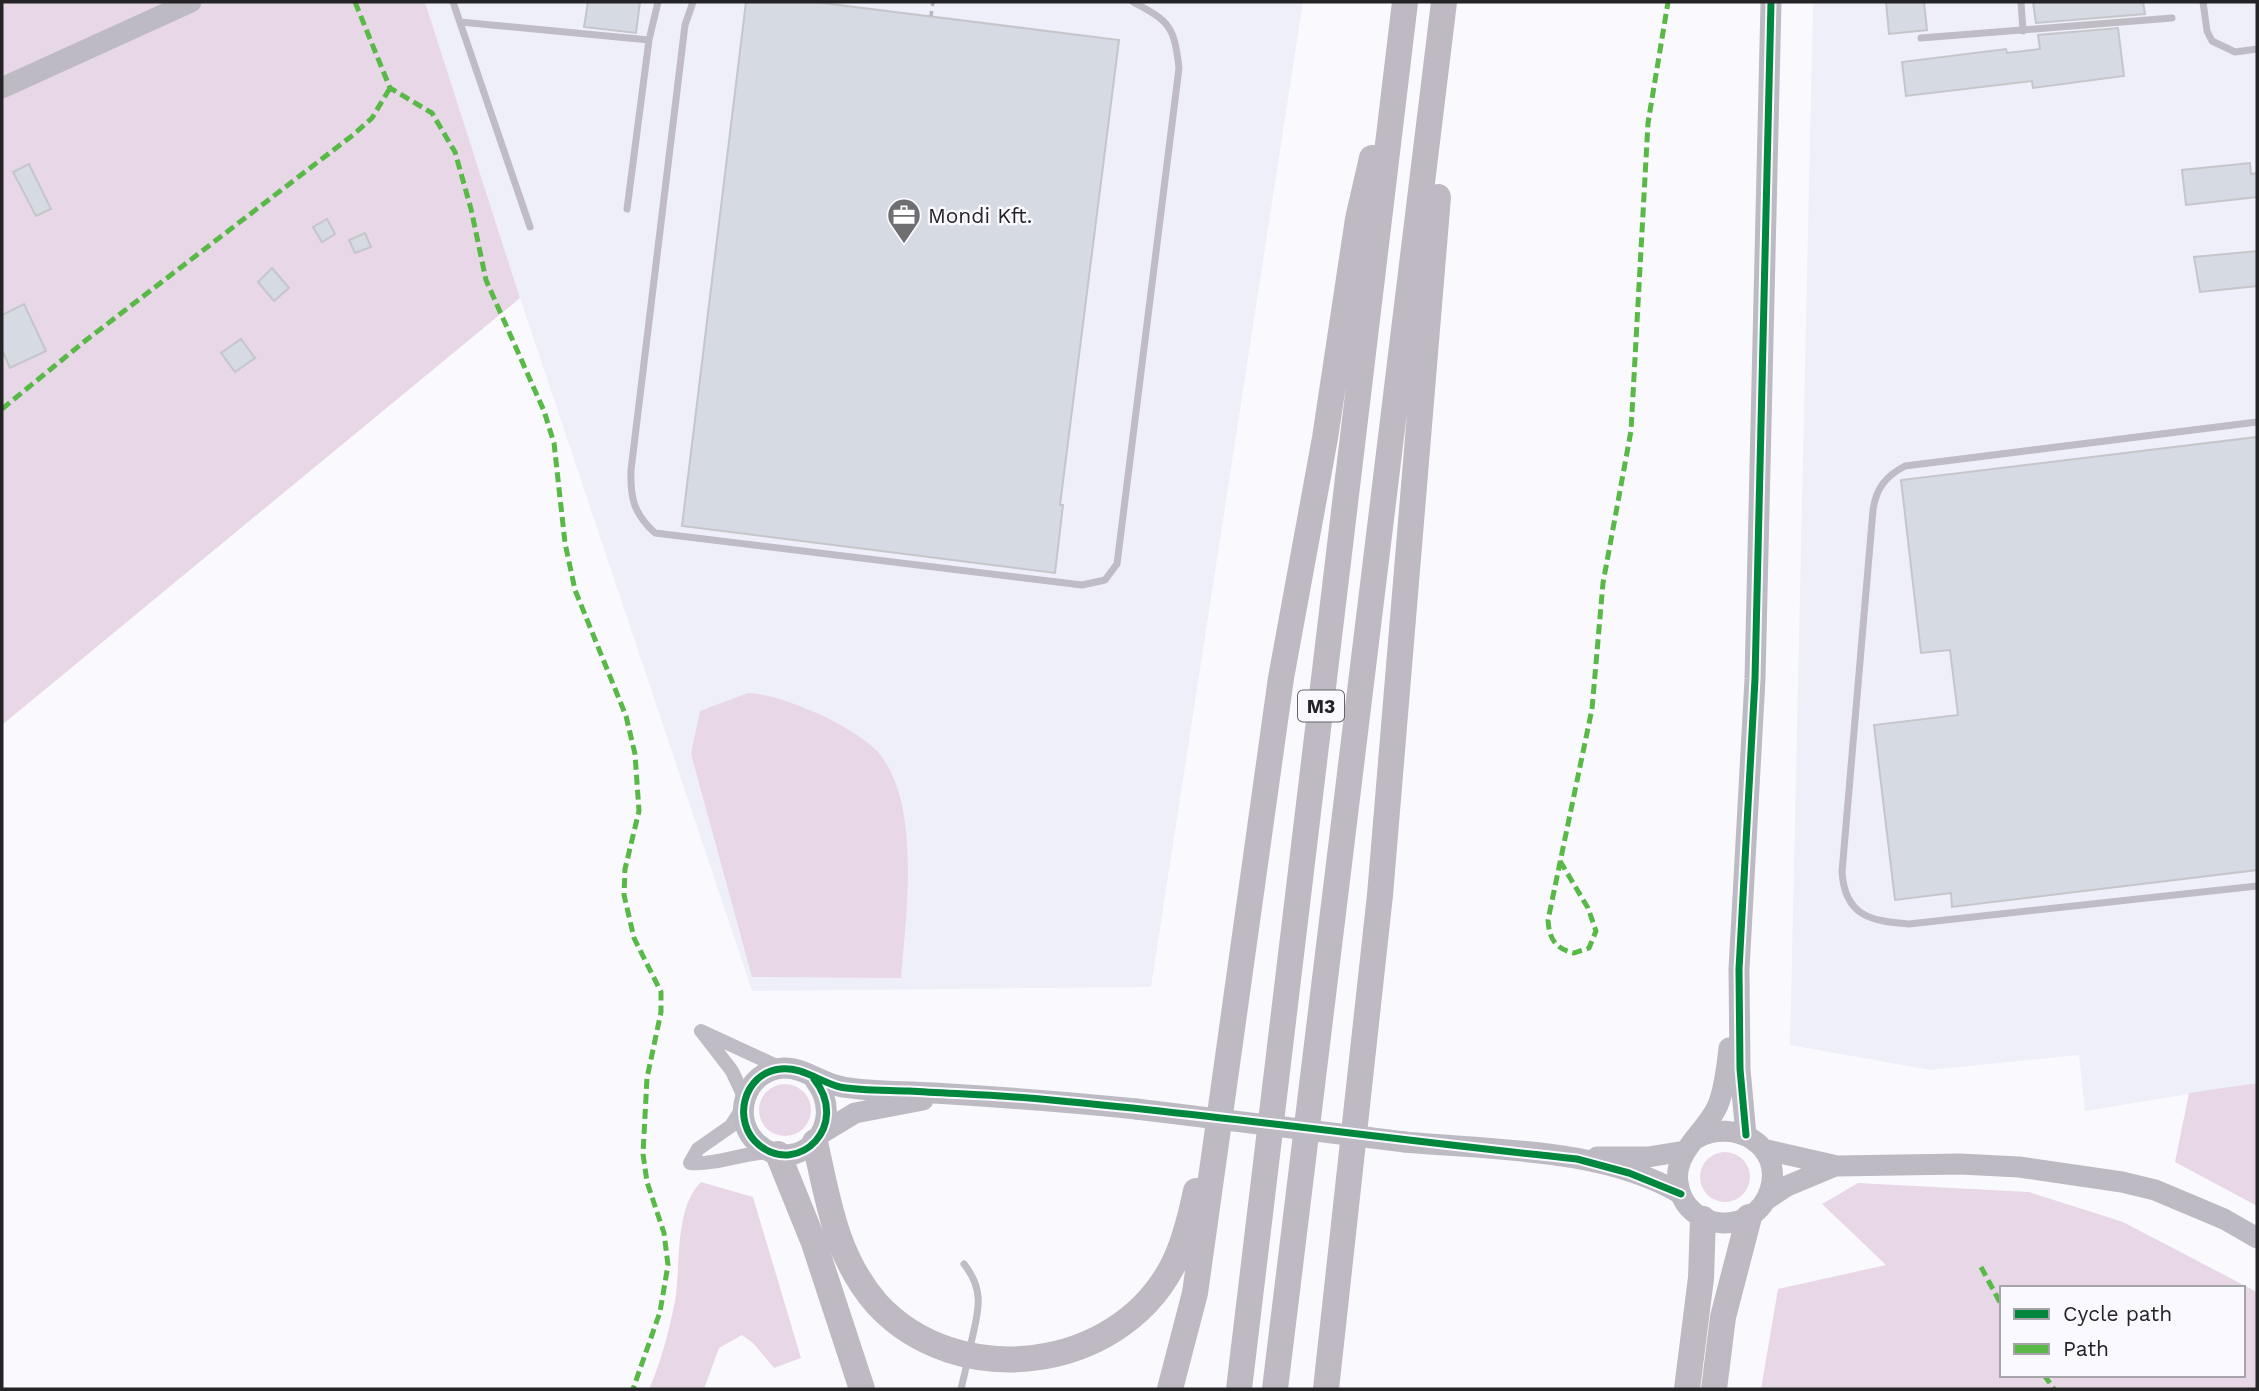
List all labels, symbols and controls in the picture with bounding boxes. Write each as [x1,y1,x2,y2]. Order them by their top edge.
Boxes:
office icon: Mondi Kft. [885,196,923,245]
place label: Mondi Kft. [928,203,1032,228]
road number: M3 [1298,691,1344,722]
legend [2000,1286,2245,1377]
text: Cycle path [2063,1301,2172,1326]
text: Path [2063,1336,2109,1361]

